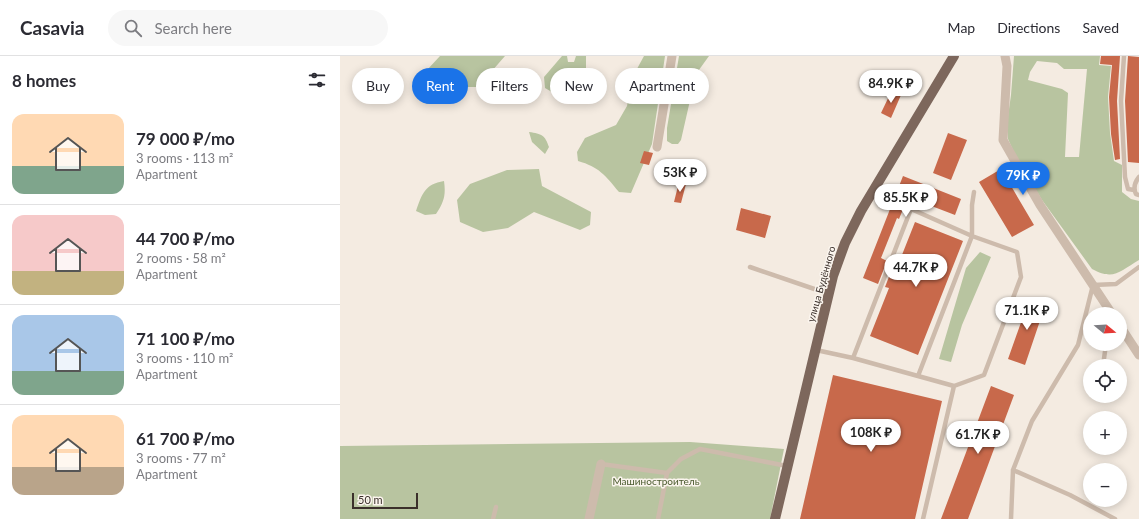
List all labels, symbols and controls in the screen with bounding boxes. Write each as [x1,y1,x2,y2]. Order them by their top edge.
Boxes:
search box [108,10,388,46]
text: Casavia [20,16,84,39]
icon: search [122,17,144,39]
text: Search here [154,19,232,37]
text: Map [948,19,975,36]
text: Directions [997,19,1060,36]
text: Saved [1082,19,1119,36]
chip: Buy [352,68,404,104]
chip: Rent [412,68,468,104]
chip: Filters [476,68,542,104]
chip: New [550,68,607,104]
chip: Apartment [615,68,709,104]
icon: filters [306,69,328,91]
text: 8 homes [12,70,76,91]
pin: 84.9K ₽ [854,70,928,104]
text: 84.9K ₽ [868,75,914,91]
text: 79 000 ₽/mo [136,128,235,149]
icon: home [44,130,92,178]
text: 3 rooms · 113 m² [136,150,233,166]
pin: 53K ₽ [652,159,708,193]
pin: 79K ₽ [995,162,1051,196]
text: 53K ₽ [663,164,697,180]
text: Apartment [136,166,197,182]
text: 79K ₽ [1006,167,1040,183]
pin: 85.5K ₽ [869,184,943,218]
text: 85.5K ₽ [883,189,929,205]
text: 44 700 ₽/mo [136,228,235,249]
icon: home [44,231,92,279]
street label: улица Будённого [804,244,838,323]
text: 2 rooms · 58 m² [136,250,226,266]
pin: 44.7K ₽ [879,254,953,288]
text: 44.7K ₽ [893,259,939,275]
text: Apartment [136,266,197,282]
pin: 71.1K ₽ [990,297,1064,331]
text: 71.1K ₽ [1004,302,1050,318]
north arrow [1083,307,1127,351]
map controls [1083,307,1127,507]
text: 71 100 ₽/mo [136,328,235,349]
icon: home [44,331,92,379]
text: 3 rooms · 110 m² [136,350,233,366]
button: locate [1083,359,1127,403]
text: Apartment [136,366,197,382]
button: + [1083,411,1127,455]
pin: 108K ₽ [838,419,904,453]
pin: 61.7K ₽ [941,421,1015,455]
text: 108K ₽ [850,424,892,440]
text: 61.7K ₽ [955,426,1001,442]
text: 61 700 ₽/mo [136,428,235,449]
icon: home [44,431,92,479]
text: 3 rooms · 77 m² [136,450,226,466]
button: − [1083,463,1127,507]
text: Apartment [136,466,197,482]
park label: Машиностроитель [612,475,700,487]
scale bar [352,491,418,510]
text: 50 m [358,493,383,506]

